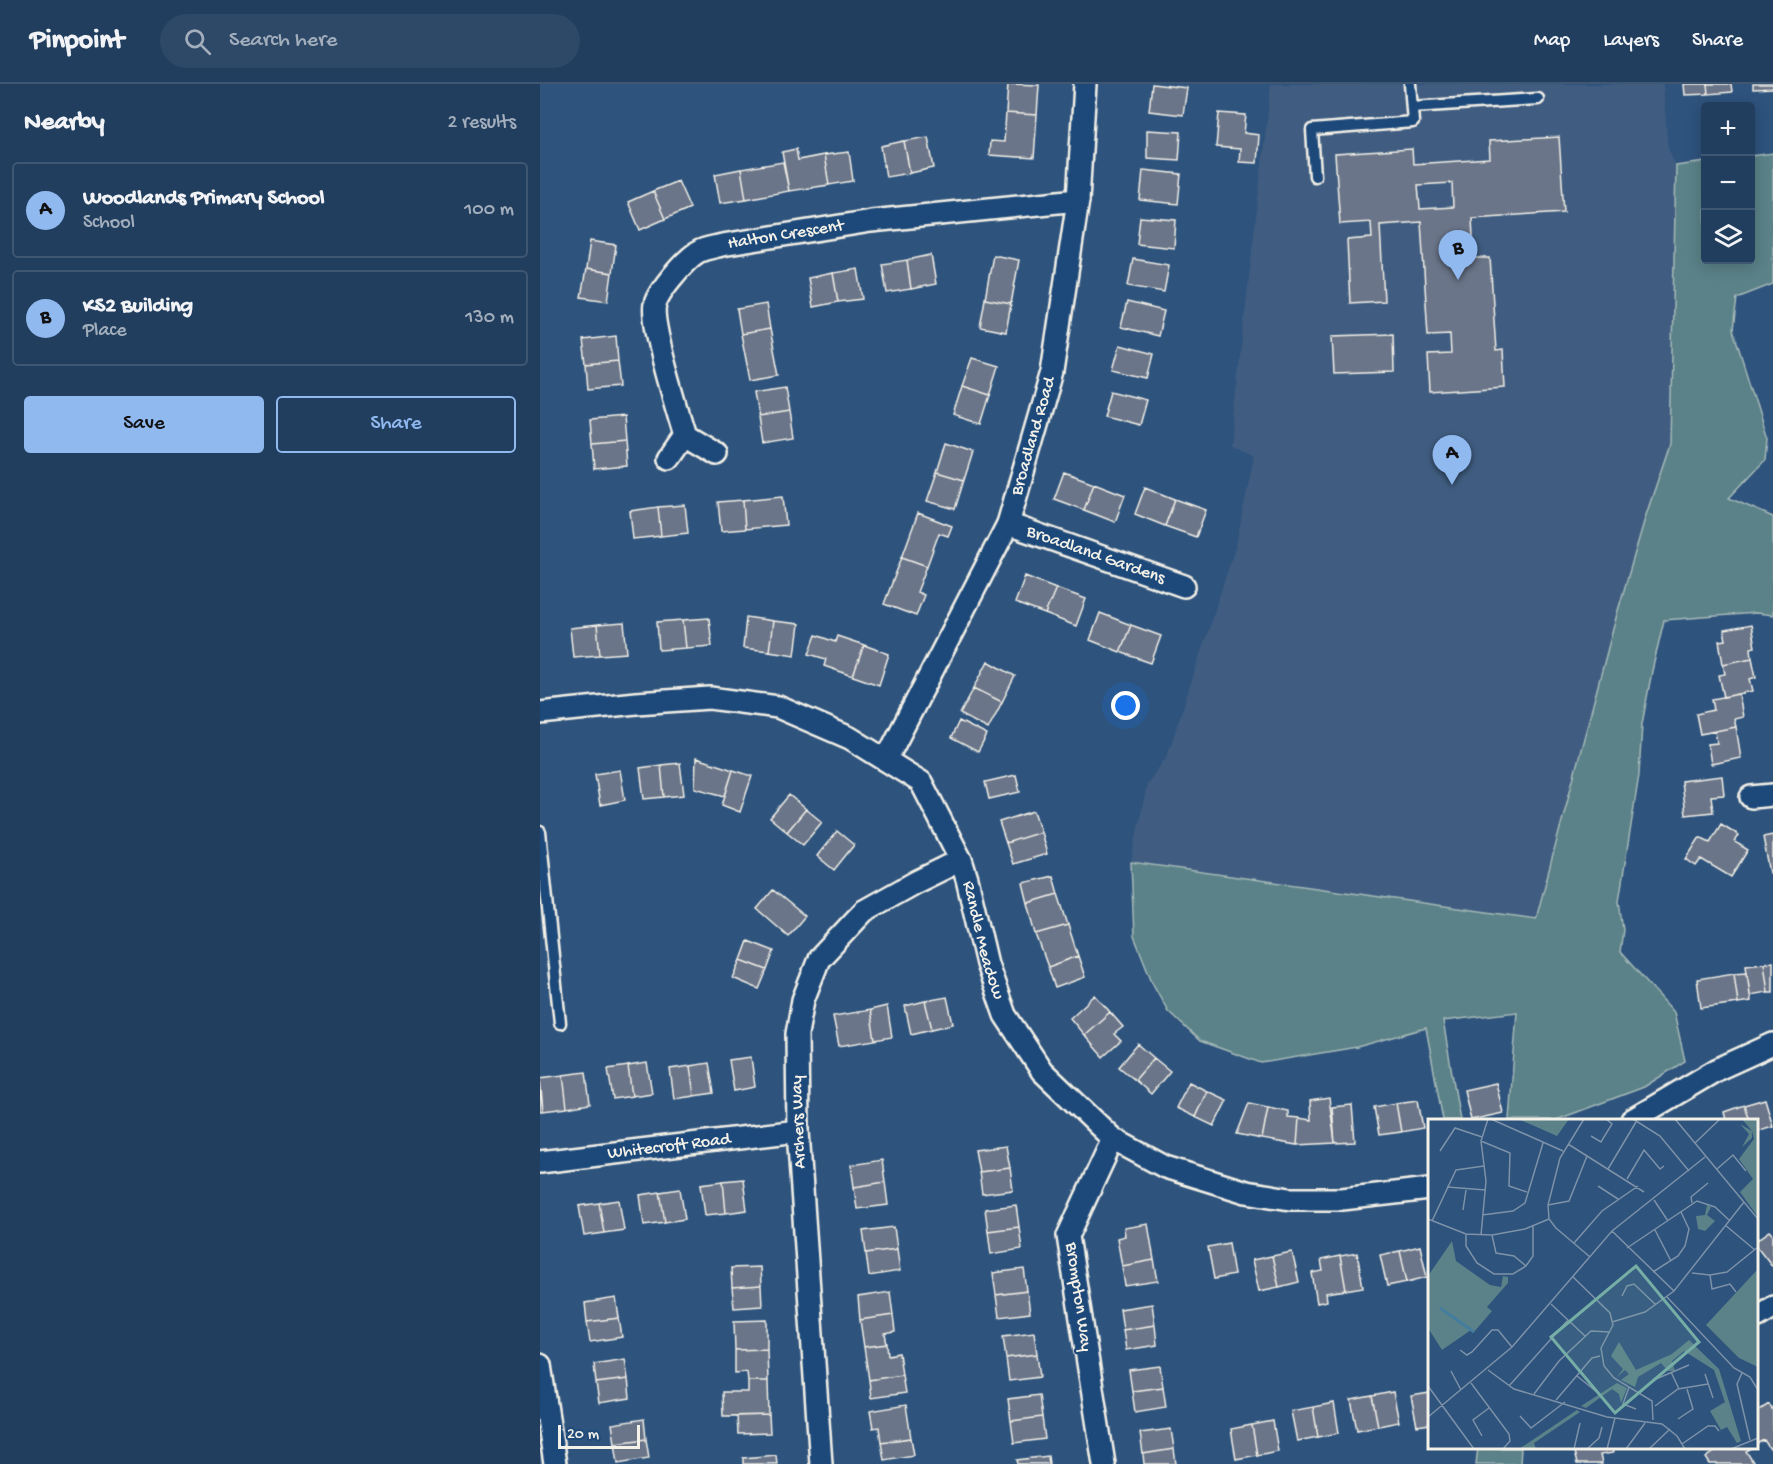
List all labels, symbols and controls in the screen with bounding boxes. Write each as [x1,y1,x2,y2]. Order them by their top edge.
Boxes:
search box [160,14,580,68]
text: Pinpoint [30,25,124,58]
icon: search [181,25,214,58]
text: Search here [229,28,337,54]
text: Map [1534,29,1570,54]
text: Layers [1603,29,1659,54]
text: Share [1692,29,1743,54]
map controls [1701,102,1755,264]
button: + [1701,102,1755,156]
text: Nearby [24,108,105,139]
text: 2 results [447,112,516,135]
button: − [1701,156,1755,210]
text: Woodlands Primary School [83,186,325,212]
text: A [40,199,51,222]
text: 100 m [464,199,514,222]
button: layers [1701,210,1755,264]
text: School [83,212,135,235]
street label: Halton Crescent [726,215,847,254]
pin: B [1438,230,1478,280]
text: KS2 Building [83,294,193,320]
text: B [40,307,51,330]
text: 130 m [465,307,514,330]
text: Place [83,320,127,343]
street label: Broadland Road [1006,373,1061,499]
button: Save [24,396,264,453]
button: Share [276,396,516,453]
pin: A [1432,436,1472,485]
street label: Broadland Gardens [1023,520,1169,589]
your location [1111,691,1140,720]
street label: Randle Meadow [957,879,1009,1002]
street label: Archers Way [787,1075,811,1169]
inset map [1428,1119,1758,1449]
street label: Whitecroft Road [606,1129,733,1164]
street label: Brompton Way [1060,1240,1096,1353]
scale bar [558,1422,640,1450]
text: 20 m [567,1426,599,1445]

